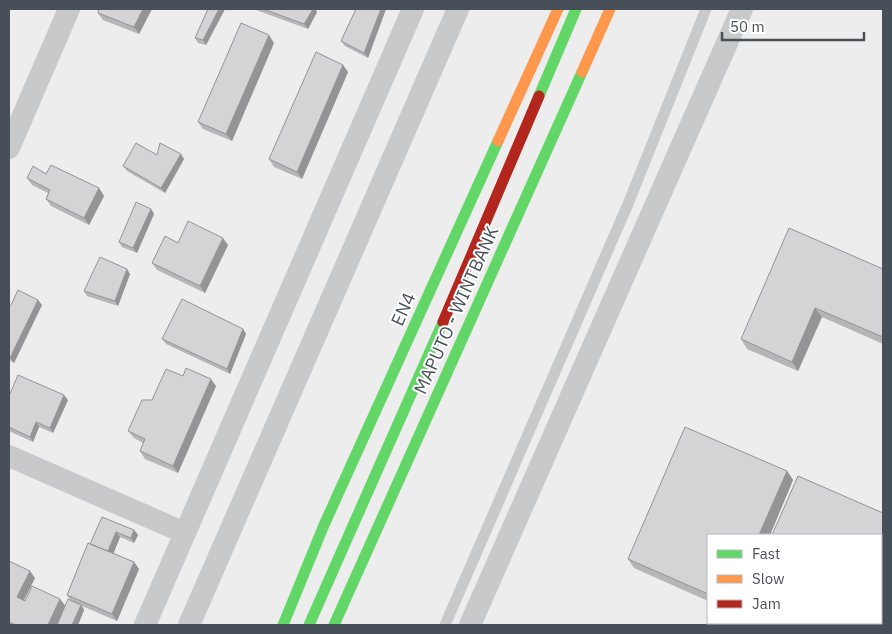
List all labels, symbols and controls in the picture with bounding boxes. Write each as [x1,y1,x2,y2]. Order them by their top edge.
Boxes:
scale bar [722,10,864,42]
text: 50 m [730,17,765,36]
street label: MAPUTO - WINTBANK [409,222,504,397]
street label: EN4 [386,289,421,329]
legend [707,534,882,624]
text: Fast [752,544,780,563]
text: Slow [752,569,785,588]
text: Jam [752,594,781,613]

